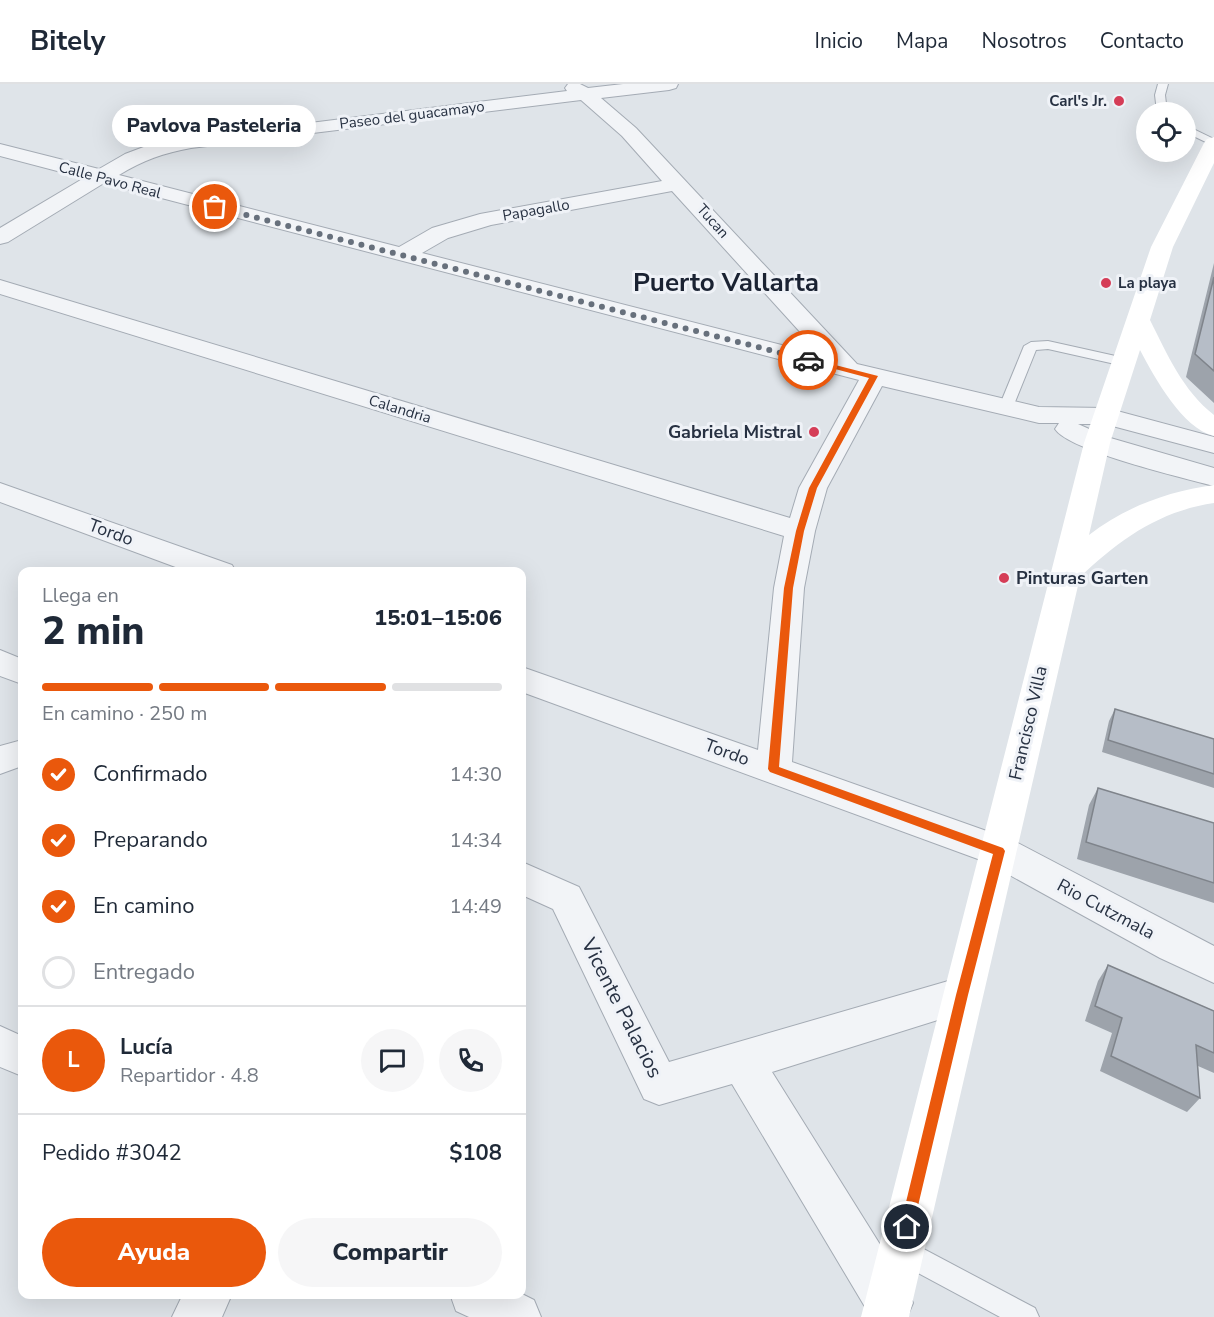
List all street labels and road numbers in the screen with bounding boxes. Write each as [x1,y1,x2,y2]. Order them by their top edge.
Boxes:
street label: Paseo del guacamayo [338,96,486,134]
street label: Calle Pavo Real [56,157,164,203]
street label: Papagallo [501,194,571,226]
street label: Tucan [692,200,734,242]
street label: Calandria [366,390,434,428]
street label: Tordo [85,513,137,551]
street label: Francisco Villa [1003,664,1053,782]
street label: Tordo [701,733,753,771]
street label: Rio Cutzmala [1053,873,1159,945]
street label: Vicente Palacios [574,932,669,1083]

